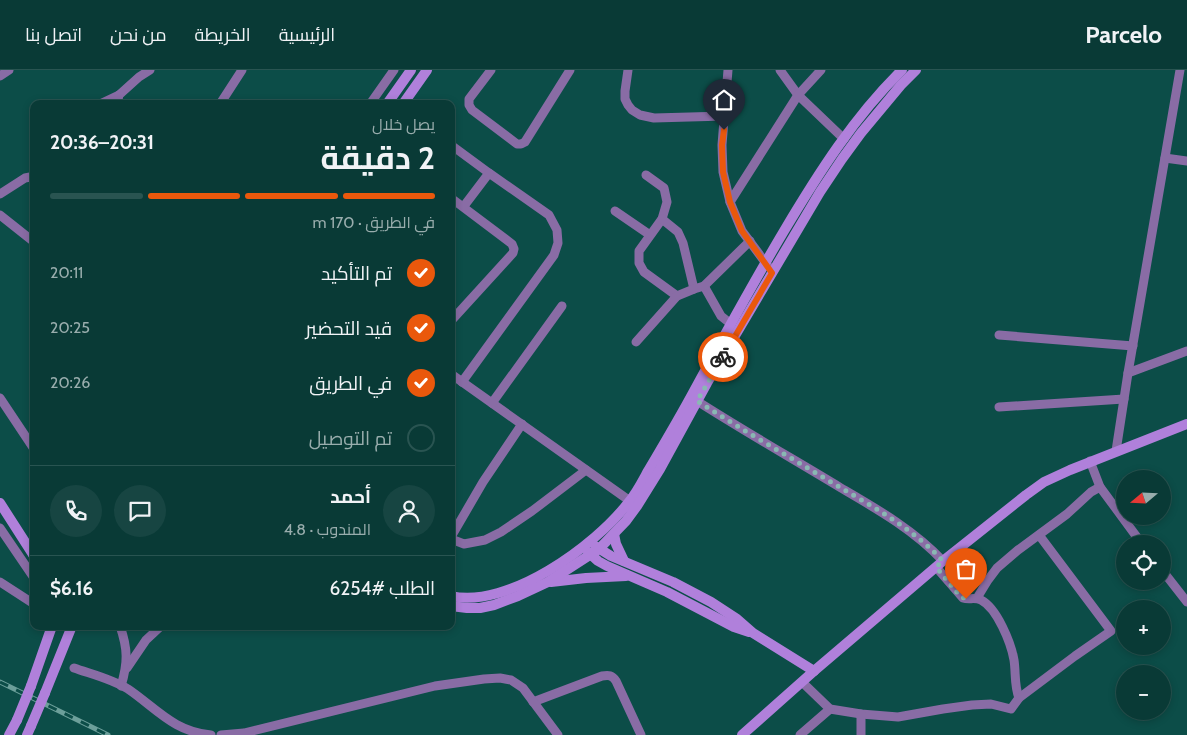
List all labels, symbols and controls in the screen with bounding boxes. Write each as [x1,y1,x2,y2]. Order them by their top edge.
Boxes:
text: Parcelo [1085,20,1162,49]
text: اتصل بنا [25,24,82,46]
text: من نحن [110,24,166,46]
text: الخريطة [194,24,251,46]
text: الرئيسية [279,24,335,46]
pin [703,79,745,130]
icon: home [710,86,738,114]
text: يصل خلال [372,115,435,134]
text: 20:31–20:36 [50,131,154,154]
text: 2 دقيقة [320,138,435,177]
text: في الطريق · 170 m [312,213,435,232]
icon: check [407,259,435,287]
text: تم التأكيد [321,262,392,285]
text: 20:11 [50,263,83,282]
icon: check [407,314,435,342]
text: قيد التحضير [306,317,392,340]
text: 20:25 [50,318,90,337]
courier [698,332,748,382]
icon: bike [709,343,737,371]
icon: check [407,369,435,397]
text: في الطريق [309,372,392,395]
text: 20:26 [50,373,90,392]
text: تم التوصيل [309,427,392,450]
north arrow [1116,470,1171,525]
map controls [1116,470,1171,720]
button: phone [50,485,102,537]
button: chat [114,485,166,537]
text: أحمد [330,485,371,508]
button: person [383,485,435,537]
text: المندوب · 4.8 [284,520,371,539]
button: locate [1116,535,1171,590]
pin [945,548,987,599]
icon: bag [952,555,980,583]
text: $6.16 [50,577,93,600]
text: الطلب #6254 [329,577,435,600]
button: + [1116,600,1171,655]
button: − [1116,665,1171,720]

